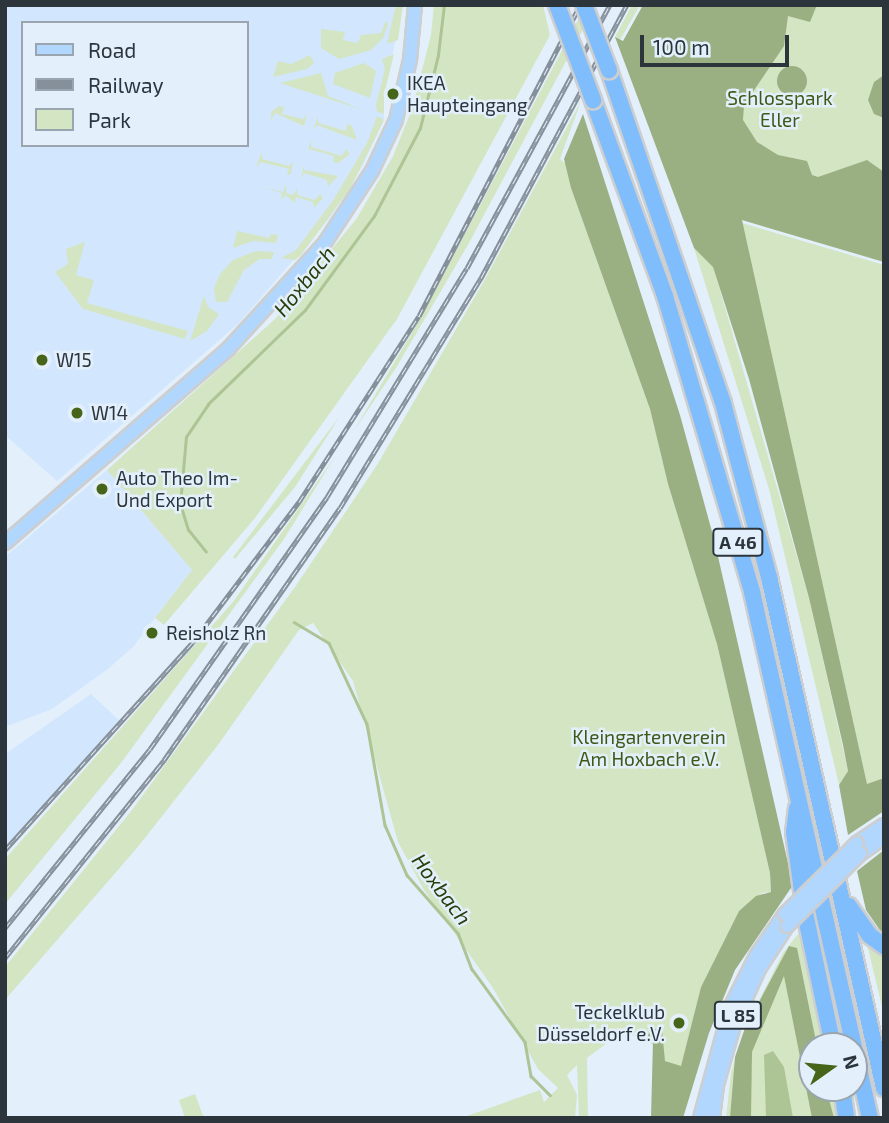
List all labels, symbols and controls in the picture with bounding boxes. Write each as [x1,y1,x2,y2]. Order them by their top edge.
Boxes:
legend [21,21,248,147]
scale bar [644,21,793,65]
text: 100 m [653,34,710,59]
text: Road [88,37,136,62]
text: Railway [88,72,164,97]
place label: IKEA Haupteingang [407,72,528,116]
marker: IKEA Haupteingang [385,86,401,102]
park label: Schlosspark Eller [727,87,833,131]
text: Park [88,107,131,132]
water label: Hoxbach [268,241,340,321]
place label: W15 [56,349,92,371]
marker: W15 [34,352,50,368]
place label: W14 [91,402,128,424]
marker: W14 [69,405,85,421]
place label: Auto Theo Im- Und Export [116,467,238,511]
marker: Auto Theo Im- Und Export [94,481,110,497]
road number: A 46 [712,528,764,556]
place label: Reisholz Rn [166,622,266,644]
marker: Reisholz Rn [144,625,160,641]
park label: Kleingartenverein Am Hoxbach e.V. [572,726,726,770]
water label: Hoxbach [407,848,477,930]
road number: L 85 [714,1000,762,1030]
place label: Teckelklub Düsseldorf e.V. [537,1001,665,1045]
marker: Teckelklub Düsseldorf e.V. [671,1015,687,1031]
north arrow [798,1032,868,1102]
text: N [839,1052,865,1072]

